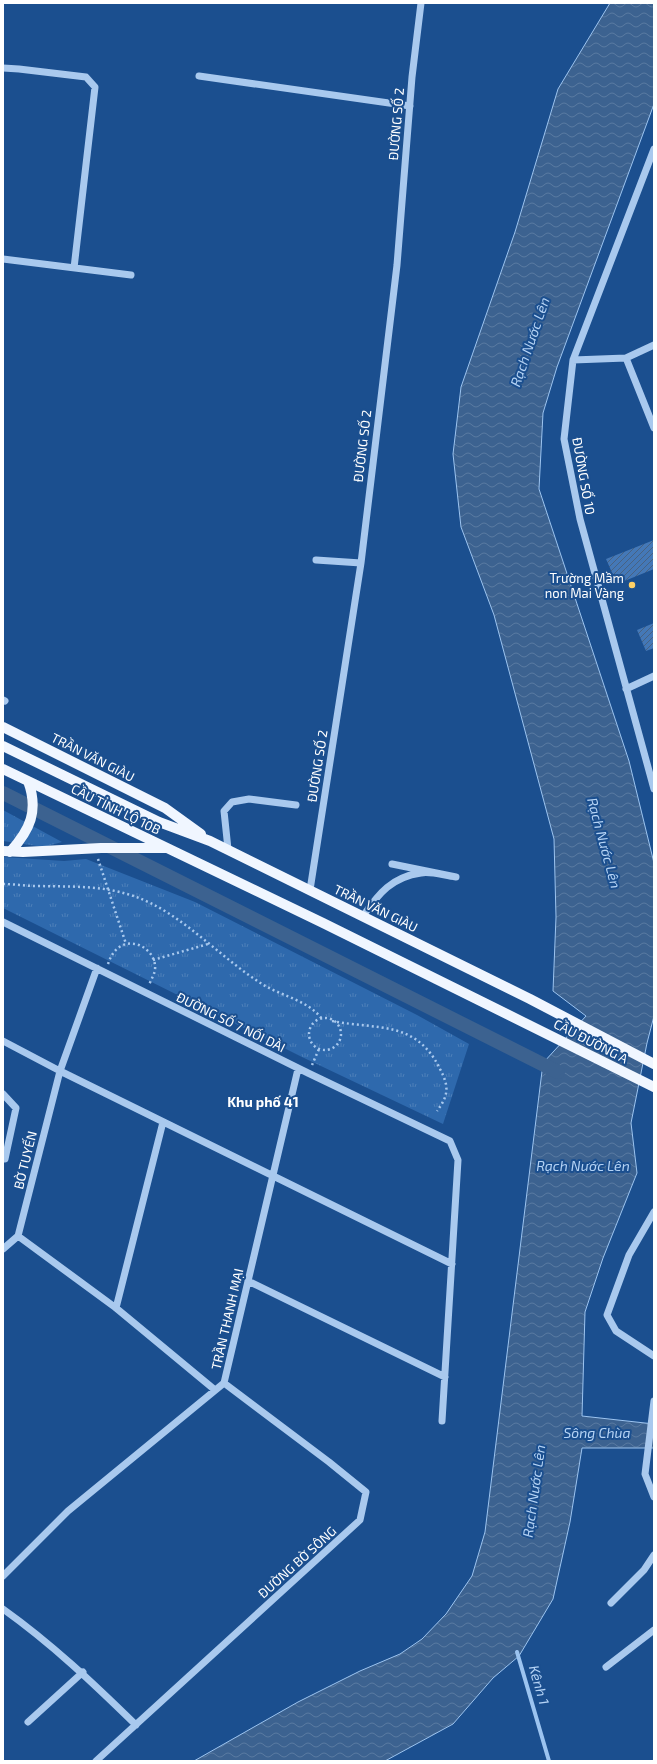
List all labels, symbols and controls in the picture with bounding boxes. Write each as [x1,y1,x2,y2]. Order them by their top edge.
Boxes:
street label: ĐƯỜNG SỐ 2 [384,87,407,161]
water label: Rạch Nước Lên [506,295,553,389]
street label: ĐƯỜNG SỐ 2 [349,409,374,483]
street label: ĐƯỜNG SỐ 10 [569,436,600,516]
place label: Trường Mầm non Mai Vàng [545,570,624,601]
marker: Trường Mầm non Mai Vàng [627,580,637,590]
street label: TRẦN VĂN GIÀU [49,728,138,785]
street label: ĐƯỜNG SỐ 2 [302,729,331,803]
street label: CẦU TỈNH LỘ 10B [69,780,164,838]
water label: Rạch Nước Lên [584,796,625,890]
street label: TRẦN VĂN GIÀU [331,880,421,935]
street label: ĐƯỜNG SỐ 7 NỐI DÀI [174,988,289,1055]
street label: CẦU ĐƯỜNG A [551,1014,631,1067]
district label: Khu phố 41 [227,1093,299,1110]
street label: BỜ TUYẾN [9,1129,40,1191]
water label: Rạch Nước Lên [536,1157,630,1174]
street label: TRẦN THANH MẠI [207,1267,246,1371]
water label: Sông Chùa [564,1424,630,1441]
water label: Rạch Nước Lên [519,1443,548,1538]
street label: ĐƯỜNG BỜ SÔNG [255,1523,339,1601]
water label: Kênh 1 [526,1663,553,1707]

